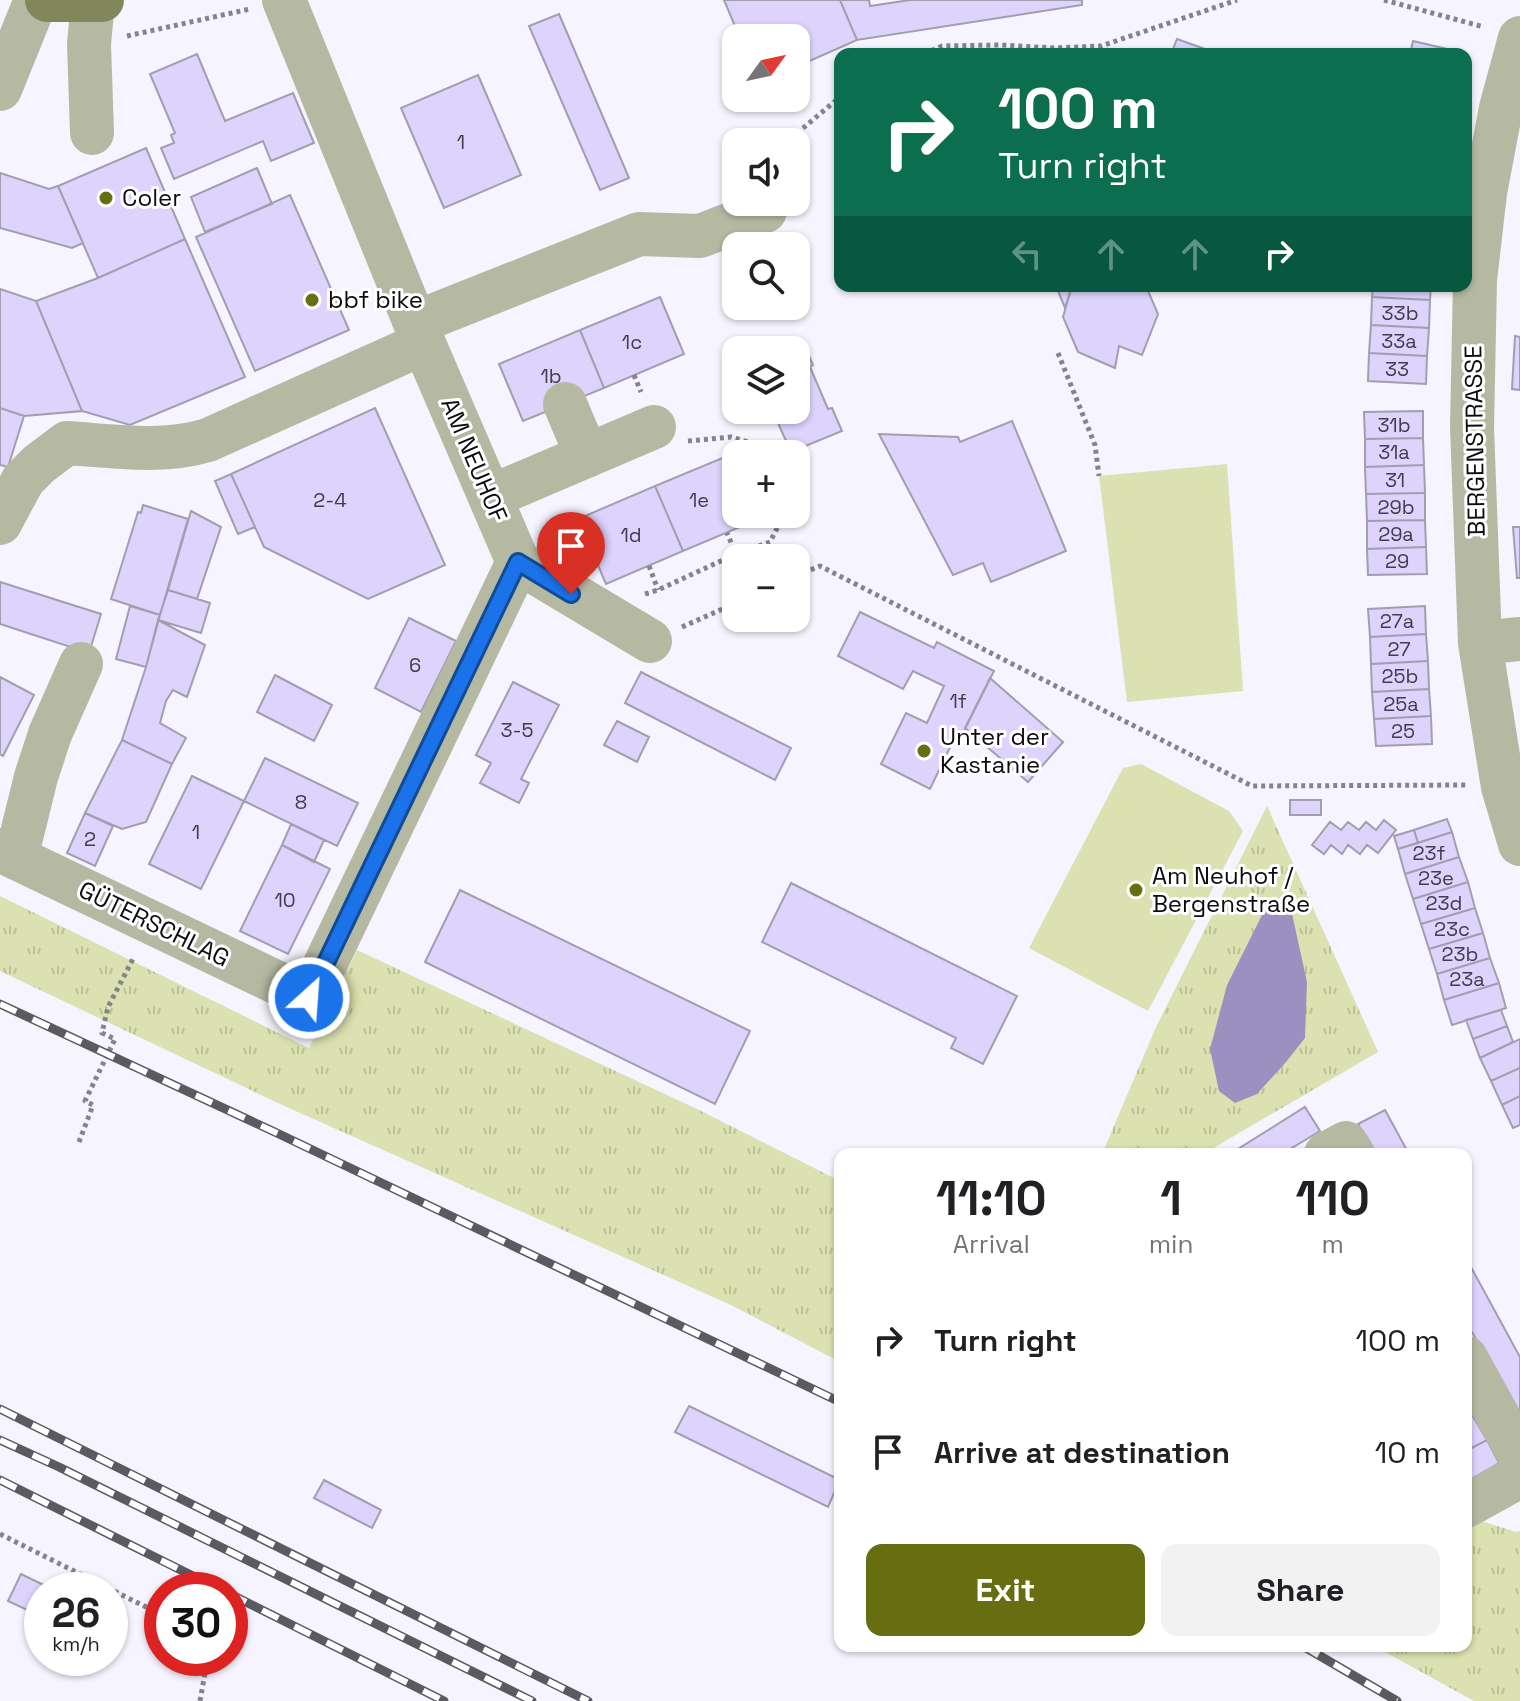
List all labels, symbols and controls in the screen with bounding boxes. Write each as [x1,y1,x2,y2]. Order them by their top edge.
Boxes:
north arrow [722,24,810,112]
map controls [722,24,810,632]
text: 100 m [998,73,1158,144]
icon: right [866,80,970,184]
button: sound [722,128,810,216]
house number: 1 [457,129,465,155]
text: Turn right [998,143,1167,189]
place label: Coler [122,182,181,213]
marker: Coler [97,189,115,207]
button: search [722,232,810,320]
icon: left [1005,232,1049,276]
icon: ahead [1089,232,1133,276]
icon: ahead [1173,232,1217,276]
icon: right [1257,232,1301,276]
place label: bbf bike [328,284,423,315]
marker: bbf bike [303,291,321,309]
house number: 33b [1381,300,1419,326]
house number: 33a [1381,328,1417,354]
house number: 1c [622,329,642,355]
button: layers [722,336,810,424]
street label: BERGENSTRASSE [1457,345,1492,537]
house number: 33 [1385,356,1409,382]
house number: 1b [540,363,562,389]
street label: AM NEUHOF [434,393,515,527]
house number: 31b [1377,412,1411,438]
house number: 31a [1378,439,1410,465]
button: + [722,440,810,528]
house number: 31 [1385,467,1405,493]
house number: 2-4 [313,487,347,513]
house number: 1e [689,487,709,513]
house number: 29b [1377,494,1415,520]
pin [537,512,605,594]
house number: 29a [1378,521,1414,547]
house number: 1d [620,522,642,548]
icon: arrive [549,524,593,568]
button: − [722,544,810,632]
house number: 29 [1385,548,1409,574]
house number: 27a [1380,608,1414,634]
house number: 27 [1387,636,1411,662]
house number: 6 [409,652,421,678]
house number: 25b [1382,663,1418,689]
house number: 1f [949,688,967,714]
house number: 25a [1383,691,1419,717]
house number: 3-5 [500,717,534,743]
house number: 25 [1391,718,1415,744]
place label: Unter der Kastanie [940,721,1049,780]
marker: Unter der Kastanie [915,742,933,760]
house number: 8 [295,789,307,815]
house number: 1 [192,819,200,845]
house number: 2 [84,826,96,852]
house number: 23f [1413,840,1446,866]
place label: Am Neuhof / Bergenstraße [1152,860,1310,919]
house number: 23e [1418,865,1454,891]
street label: GÜTERSCHLAG [74,874,235,973]
marker: Am Neuhof / Bergenstraße [1127,881,1145,899]
house number: 10 [274,887,296,913]
house number: 23d [1426,890,1462,916]
house number: 23c [1434,916,1470,942]
house number: 23b [1442,941,1478,967]
position arrow [267,956,351,1040]
house number: 23a [1449,966,1485,992]
text: 11:10 [936,1168,1047,1229]
text: 1 [1160,1168,1182,1229]
text: 110 [1295,1168,1370,1229]
text: Arrival [953,1227,1030,1261]
text: min [1149,1227,1193,1261]
text: m [1321,1227,1344,1261]
icon: right [866,1318,910,1362]
text: Turn right [934,1321,1077,1360]
text: 100 m [1355,1321,1440,1360]
icon: arrive [866,1430,910,1474]
text: Arrive at destination [934,1433,1230,1472]
text: 10 m [1375,1433,1440,1472]
button: Exit [866,1544,1145,1636]
button: Share [1161,1544,1440,1636]
speed limit sign: 30 [144,1572,248,1676]
text: 26 [52,1588,100,1639]
text: km/h [52,1631,100,1657]

